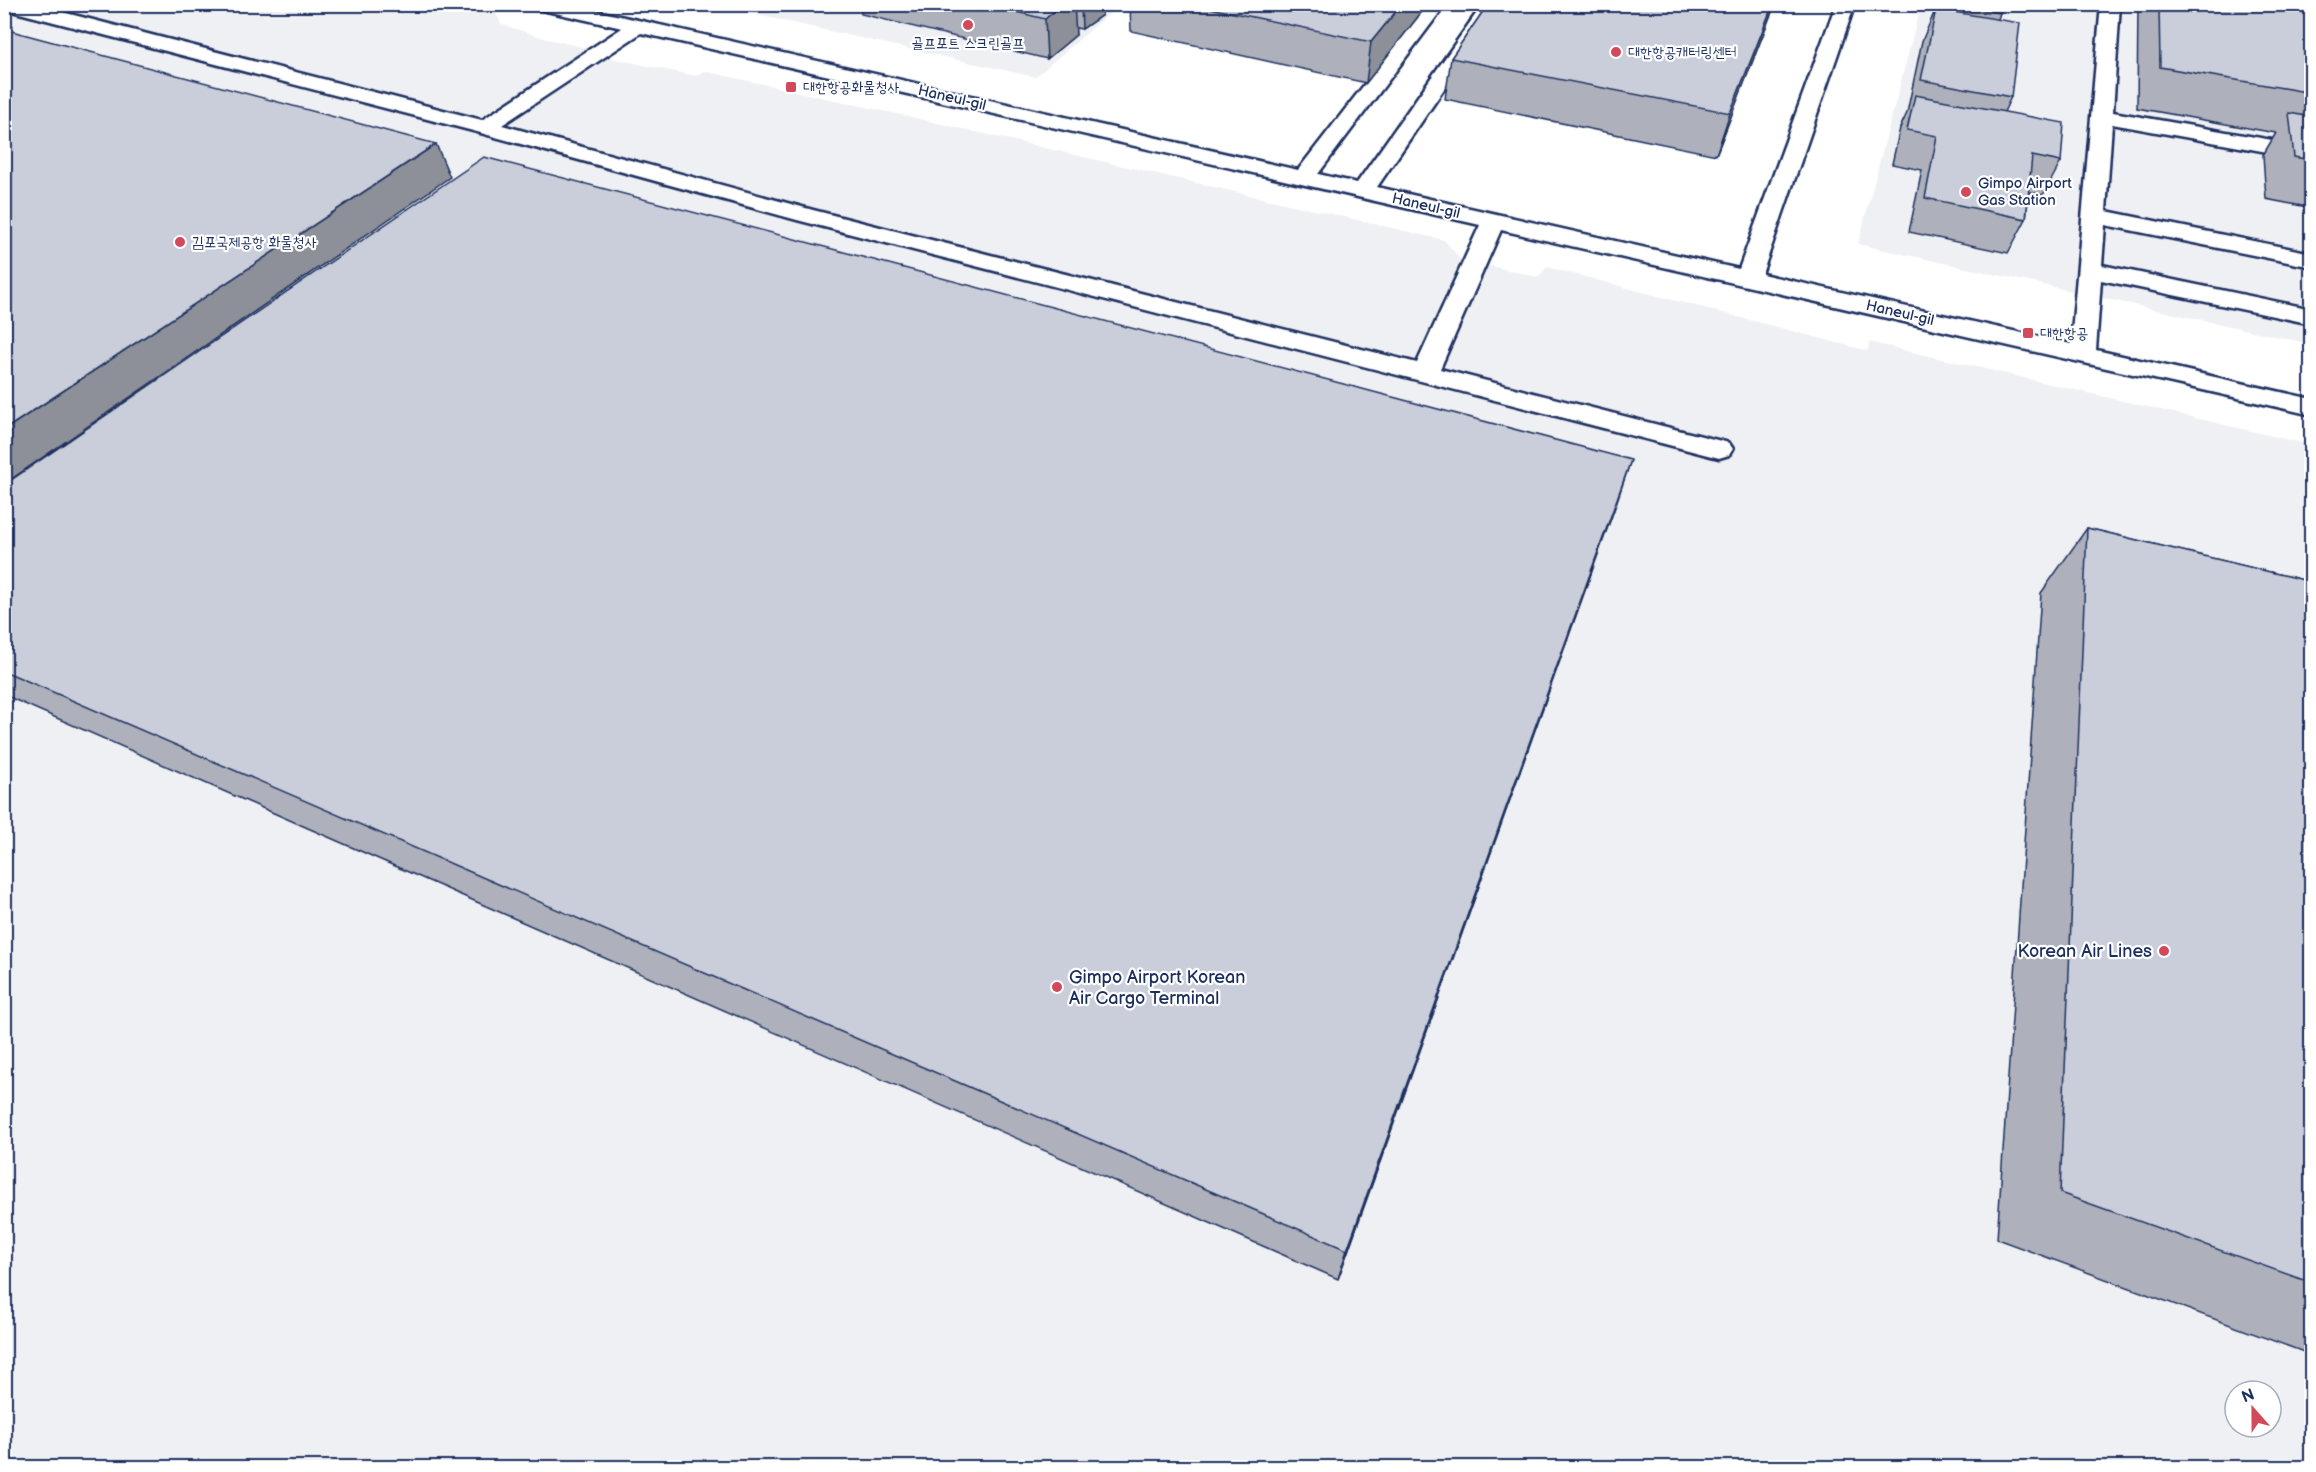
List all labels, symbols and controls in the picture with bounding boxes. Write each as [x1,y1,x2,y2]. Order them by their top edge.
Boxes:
marker: 골프포트 스크린골프 [961,18,975,32]
place label: 골프포트 스크린골프 [912,34,1024,53]
place label: 대한항공캐터링센터 [1628,43,1737,62]
marker: 대한항공캐터링센터 [1609,45,1623,59]
place label: 대한항공화물청사 [803,78,900,97]
marker: 대한항공화물청사 [784,80,798,94]
street label: Haneul-gil [916,81,988,115]
place label: Gimpo Airport Gas Station [1978,174,2072,210]
marker: Gimpo Airport Gas Station [1959,185,1973,199]
street label: Haneul-gil [1390,189,1462,223]
place label: 김포국제공항 화물청사 [192,233,317,252]
marker: 김포국제공항 화물청사 [173,235,187,249]
street label: Haneul-gil [1864,296,1936,330]
place label: 대한항공 [2040,324,2088,343]
marker: 대한항공 [2021,326,2035,340]
place label: Korean Air Lines [2017,941,2152,962]
marker: Korean Air Lines [2157,944,2171,958]
place label: Gimpo Airport Korean Air Cargo Terminal [1069,967,1245,1009]
marker: Gimpo Airport Korean Air Cargo Terminal [1050,980,1064,994]
north arrow [2223,1379,2283,1439]
text: N [2239,1385,2257,1407]

